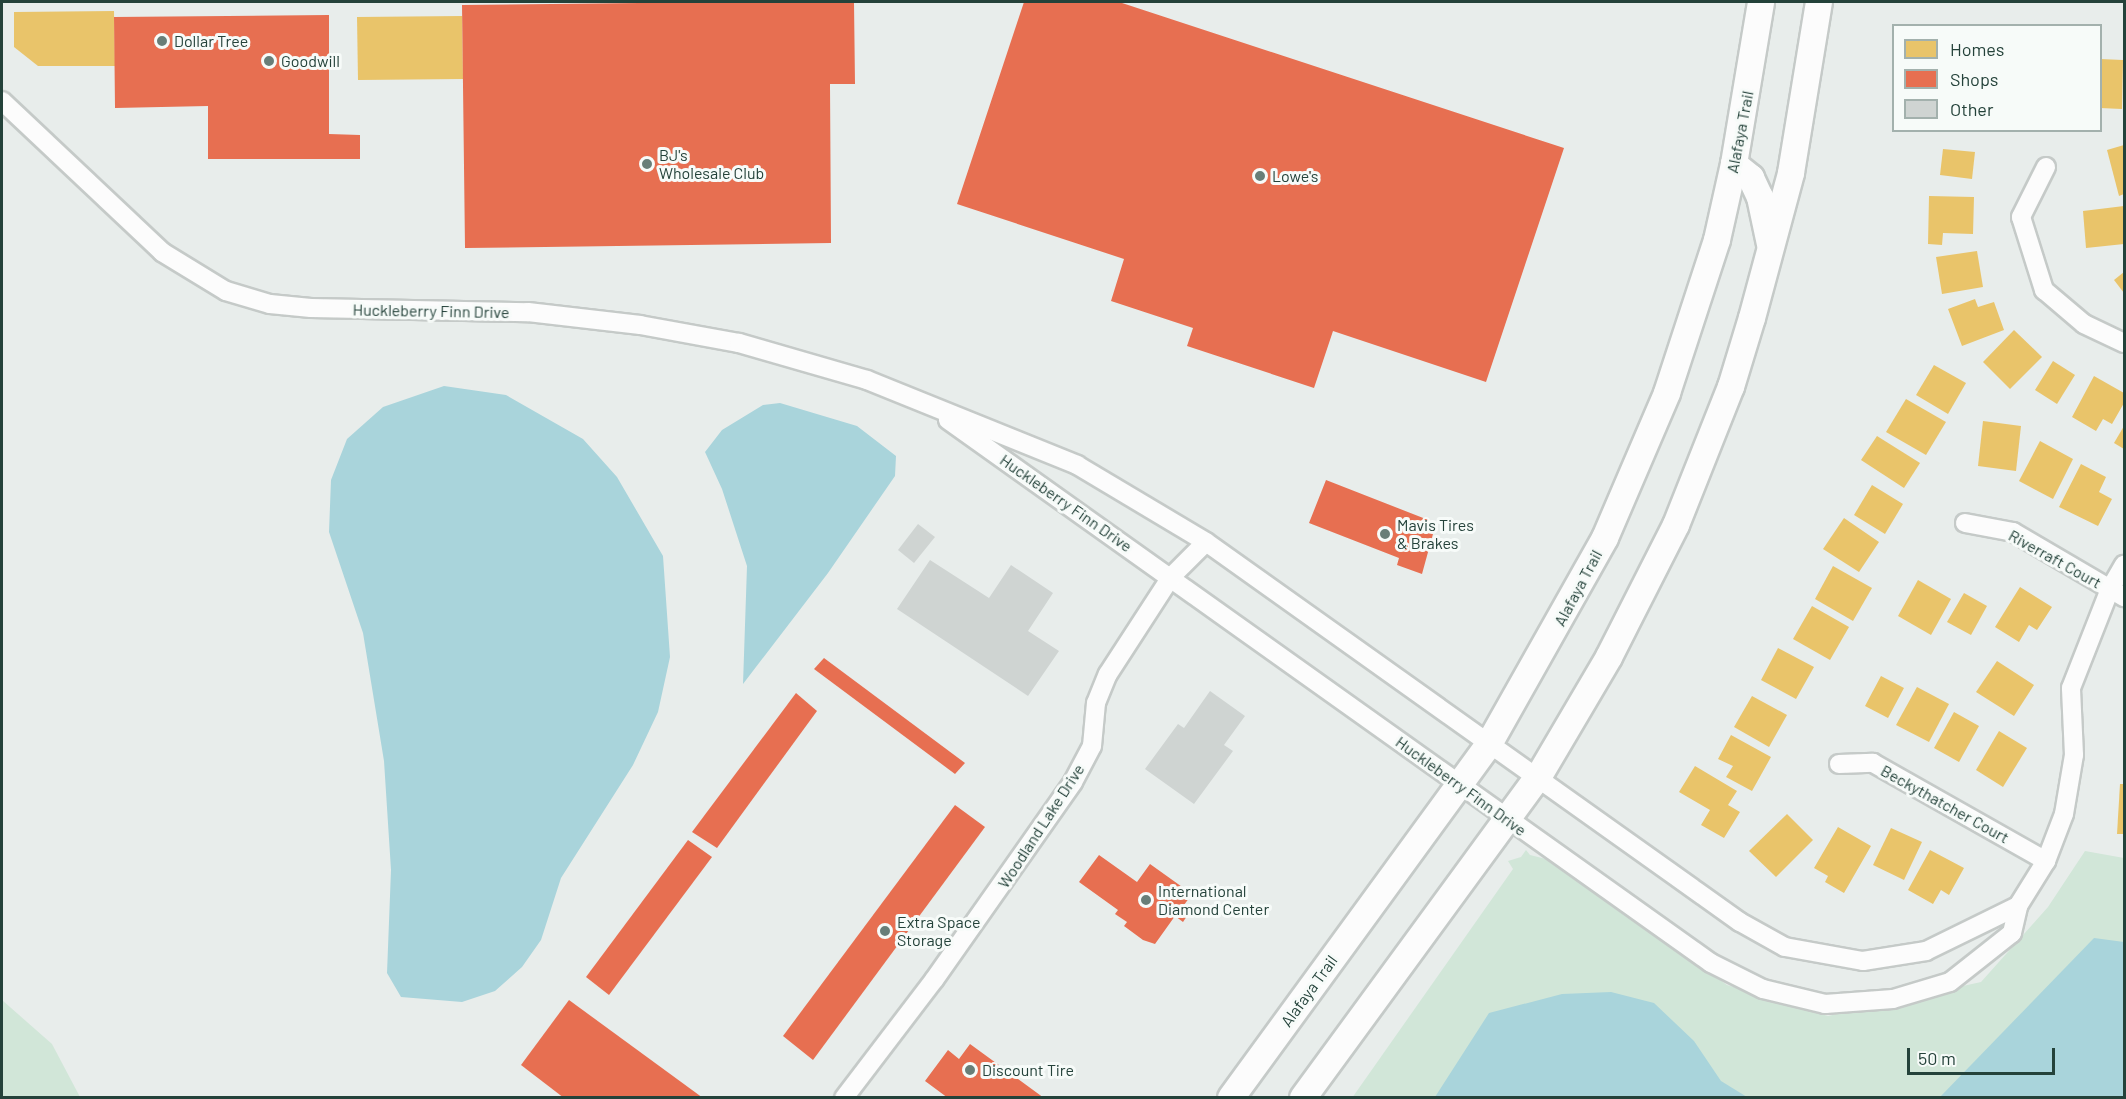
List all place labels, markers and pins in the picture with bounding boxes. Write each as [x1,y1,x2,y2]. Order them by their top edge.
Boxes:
place label: Dollar Tree [174,31,248,51]
marker: Dollar Tree [155,34,169,48]
place label: Goodwill [281,51,340,71]
marker: Goodwill [262,54,276,68]
place label: BJ's Wholesale Club [659,145,764,183]
marker: BJ's Wholesale Club [640,157,654,171]
place label: Lowe's [1272,166,1318,186]
marker: Lowe's [1253,169,1267,183]
place label: Mavis Tires & Brakes [1397,515,1474,553]
marker: Mavis Tires & Brakes [1378,527,1392,541]
place label: International Diamond Center [1158,881,1269,919]
marker: International Diamond Center [1139,893,1153,907]
place label: Extra Space Storage [897,912,980,950]
marker: Extra Space Storage [878,924,892,938]
place label: Discount Tire [982,1060,1074,1080]
marker: Discount Tire [963,1063,977,1077]

